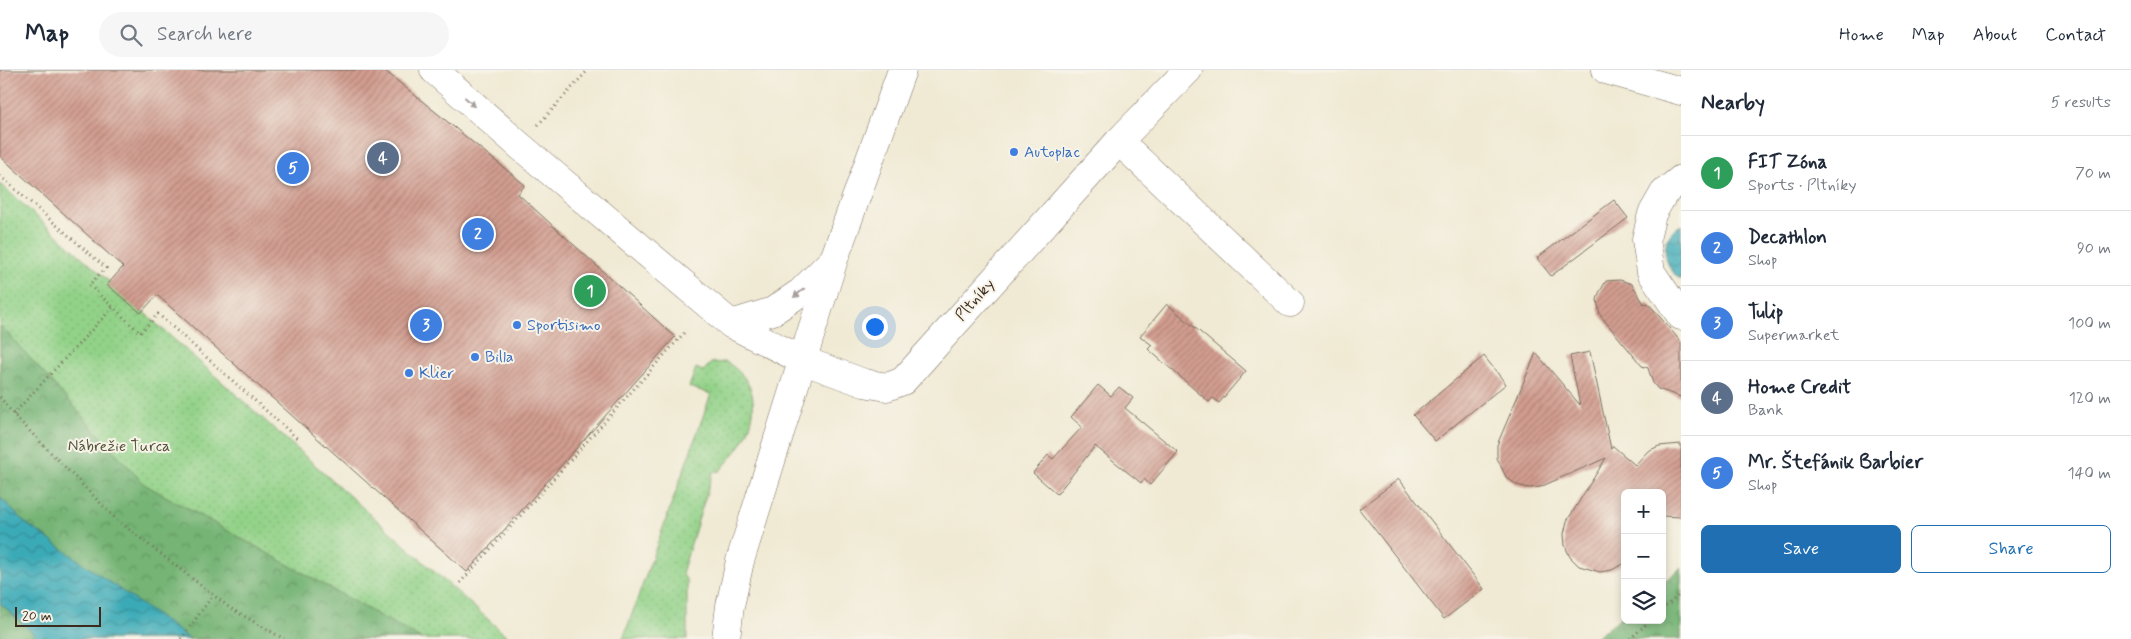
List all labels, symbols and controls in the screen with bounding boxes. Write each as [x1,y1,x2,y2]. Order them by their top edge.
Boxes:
search box [99,12,449,57]
text: Map [25,19,69,50]
icon: search [117,21,145,49]
text: Search here [157,22,253,47]
text: Home [1839,23,1884,47]
text: Map [1912,23,1945,47]
text: About [1973,23,2017,47]
text: Contact [2045,23,2106,47]
text: Nearby [1701,89,1765,117]
text: 5 results [2051,92,2111,113]
one-way arrow [464,97,477,108]
pin: 4 [367,139,399,177]
place label: Autoplac [1024,142,1080,163]
marker: Autoplac [1008,146,1020,158]
pin: 5 [277,149,309,187]
text: FIT Zóna [1748,150,1827,175]
text: 1 [1713,163,1721,184]
text: 70 m [2075,163,2111,184]
text: Sports · Pltníky [1748,175,1856,196]
pin: 2 [462,215,494,253]
text: Decathlon [1748,225,1827,250]
text: 2 [1713,238,1721,259]
text: 90 m [2077,238,2111,259]
text: Shop [1748,250,1777,271]
pin: 1 [574,272,606,310]
street label: Pltníky [951,275,999,325]
one-way arrow [793,287,806,298]
text: Tulip [1748,300,1784,325]
pin: 3 [410,306,442,344]
text: 3 [1713,313,1721,334]
text: 100 m [2068,313,2111,334]
your location [862,314,888,340]
place label: Sportisimo [527,315,600,336]
marker: Sportisimo [511,319,523,331]
text: Supermarket [1748,325,1839,346]
place label: Billa [485,347,514,368]
marker: Billa [469,351,481,363]
place label: Klier [419,363,454,384]
marker: Klier [403,367,415,379]
text: Home Credit [1748,375,1851,400]
text: 4 [1712,388,1722,409]
text: 120 m [2069,388,2111,409]
text: Bank [1748,400,1783,421]
park label: Nábrežie Turca [68,436,170,457]
text: Mr. Štefánik Barbier [1748,450,1923,475]
text: 5 [1712,463,1722,484]
text: 140 m [2067,463,2111,484]
text: Shop [1748,475,1777,496]
map controls [1621,489,1666,624]
button: + [1621,489,1666,534]
button: Save [1701,525,1901,573]
button: Share [1911,525,2111,573]
button: − [1621,534,1666,579]
button: layers [1621,579,1666,624]
scale bar [15,604,101,627]
text: 20 m [22,607,52,625]

